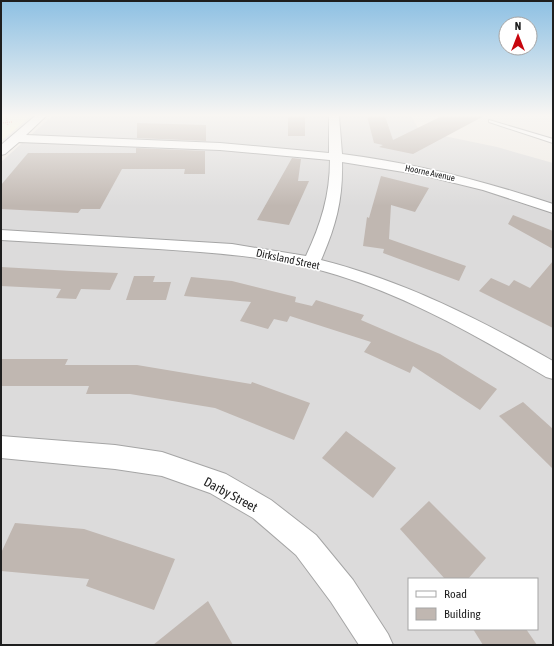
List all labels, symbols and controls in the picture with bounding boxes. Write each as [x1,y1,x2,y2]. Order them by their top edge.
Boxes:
north arrow [498,16,538,56]
text: N [515,20,521,32]
street label: Hoorne Avenue [404,163,456,183]
street label: Dirksland Street [255,246,321,272]
street label: Darby Street [201,474,260,515]
legend [408,578,538,630]
text: Road [444,587,467,601]
text: Building [444,607,482,621]

